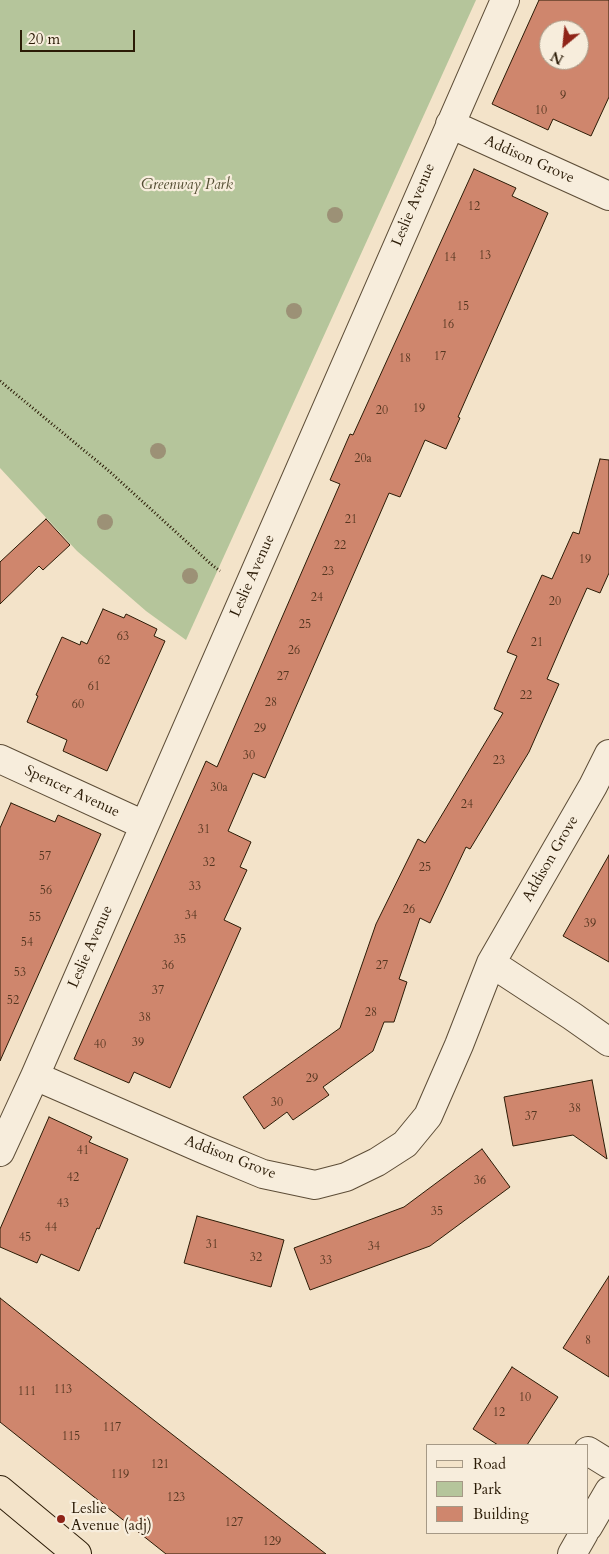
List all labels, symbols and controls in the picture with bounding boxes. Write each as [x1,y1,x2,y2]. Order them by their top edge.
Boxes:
scale bar [22,20,138,52]
north arrow [539,20,589,70]
text: 20 m [28,29,60,49]
text: N [547,47,567,69]
house number: 9 [560,89,566,103]
house number: 10 [535,104,547,118]
street label: Addison Grove [481,132,577,188]
street label: Leslie Avenue [388,161,440,249]
park label: Greenway Park [141,177,233,195]
house number: 12 [468,200,480,214]
house number: 13 [479,249,491,263]
house number: 14 [444,251,456,265]
house number: 15 [457,300,469,314]
house number: 16 [442,318,454,332]
house number: 17 [434,350,446,364]
house number: 18 [399,352,411,366]
house number: 19 [413,402,425,416]
house number: 20 [376,404,388,418]
house number: 20a [354,452,372,466]
house number: 21 [345,513,357,527]
street label: Leslie Avenue [227,532,279,620]
house number: 22 [334,539,346,553]
house number: 19 [579,553,591,567]
house number: 23 [322,565,334,579]
house number: 24 [311,591,323,605]
house number: 20 [549,595,561,609]
house number: 25 [299,618,311,632]
house number: 63 [117,630,129,644]
house number: 21 [531,636,543,650]
house number: 26 [288,644,300,658]
house number: 62 [98,654,110,668]
house number: 27 [277,670,289,684]
house number: 61 [88,680,100,694]
house number: 22 [520,689,532,703]
house number: 28 [265,696,277,710]
house number: 60 [72,698,84,712]
house number: 29 [254,722,266,736]
house number: 30 [243,749,255,763]
house number: 23 [493,754,505,768]
street label: Spencer Avenue [22,762,122,822]
house number: 30a [210,781,228,795]
house number: 24 [461,798,473,812]
street label: Addison Grove [519,813,583,905]
house number: 31 [198,823,210,837]
house number: 57 [39,850,51,864]
house number: 32 [203,856,215,870]
house number: 25 [419,861,431,875]
house number: 33 [189,880,201,894]
house number: 56 [40,884,52,898]
street label: Leslie Avenue [65,903,117,991]
house number: 26 [403,903,415,917]
house number: 34 [185,909,197,923]
house number: 55 [29,911,41,925]
house number: 39 [584,917,596,931]
house number: 35 [174,933,186,947]
house number: 54 [21,936,33,950]
house number: 36 [162,959,174,973]
house number: 27 [376,959,388,973]
house number: 53 [14,966,26,980]
house number: 37 [152,984,164,998]
house number: 52 [7,994,19,1008]
house number: 28 [365,1006,377,1020]
house number: 38 [139,1011,151,1025]
house number: 39 [132,1036,144,1050]
house number: 40 [94,1038,106,1052]
house number: 29 [306,1072,318,1086]
house number: 30 [271,1096,283,1110]
house number: 38 [569,1102,581,1116]
house number: 37 [525,1110,537,1124]
street label: Addison Grove [182,1132,278,1184]
house number: 41 [77,1144,89,1158]
house number: 42 [67,1171,79,1185]
house number: 36 [474,1174,486,1188]
house number: 43 [57,1197,69,1211]
house number: 35 [431,1205,443,1219]
house number: 44 [45,1221,57,1235]
house number: 45 [19,1231,31,1245]
house number: 31 [206,1238,218,1252]
house number: 34 [368,1240,380,1254]
house number: 32 [250,1251,262,1265]
house number: 33 [320,1254,332,1268]
house number: 8 [585,1334,591,1348]
house number: 113 [54,1383,72,1397]
house number: 111 [18,1385,36,1399]
house number: 10 [519,1391,531,1405]
house number: 12 [493,1406,505,1420]
house number: 117 [103,1421,121,1435]
house number: 115 [62,1430,80,1444]
legend [426,1444,589,1534]
text: Road [473,1454,506,1474]
house number: 121 [151,1458,169,1472]
house number: 119 [111,1468,129,1482]
text: Park [473,1479,502,1499]
house number: 123 [167,1491,185,1505]
place label: Leslie Avenue (adj) [71,1501,152,1536]
text: Building [473,1504,529,1524]
marker: Leslie Avenue (adj) [55,1513,67,1525]
house number: 127 [225,1516,243,1530]
house number: 129 [263,1535,281,1549]

